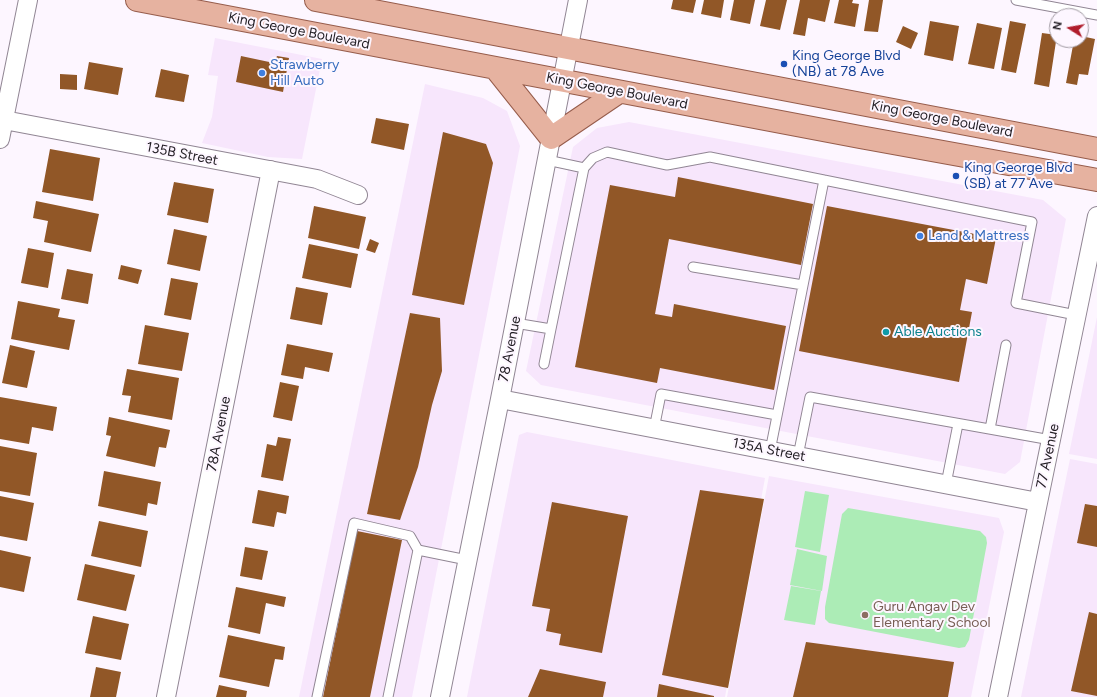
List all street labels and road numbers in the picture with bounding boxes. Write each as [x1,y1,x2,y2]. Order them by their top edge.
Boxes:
street label: King George Boulevard [227,9,371,53]
street label: King George Boulevard [545,69,689,113]
street label: King George Boulevard [870,97,1014,141]
street label: 135B Street [145,139,219,169]
street label: 78 Avenue [495,315,525,383]
street label: 78A Avenue [203,395,235,473]
street label: 77 Avenue [1033,422,1063,490]
street label: 135A Street [731,435,807,465]

